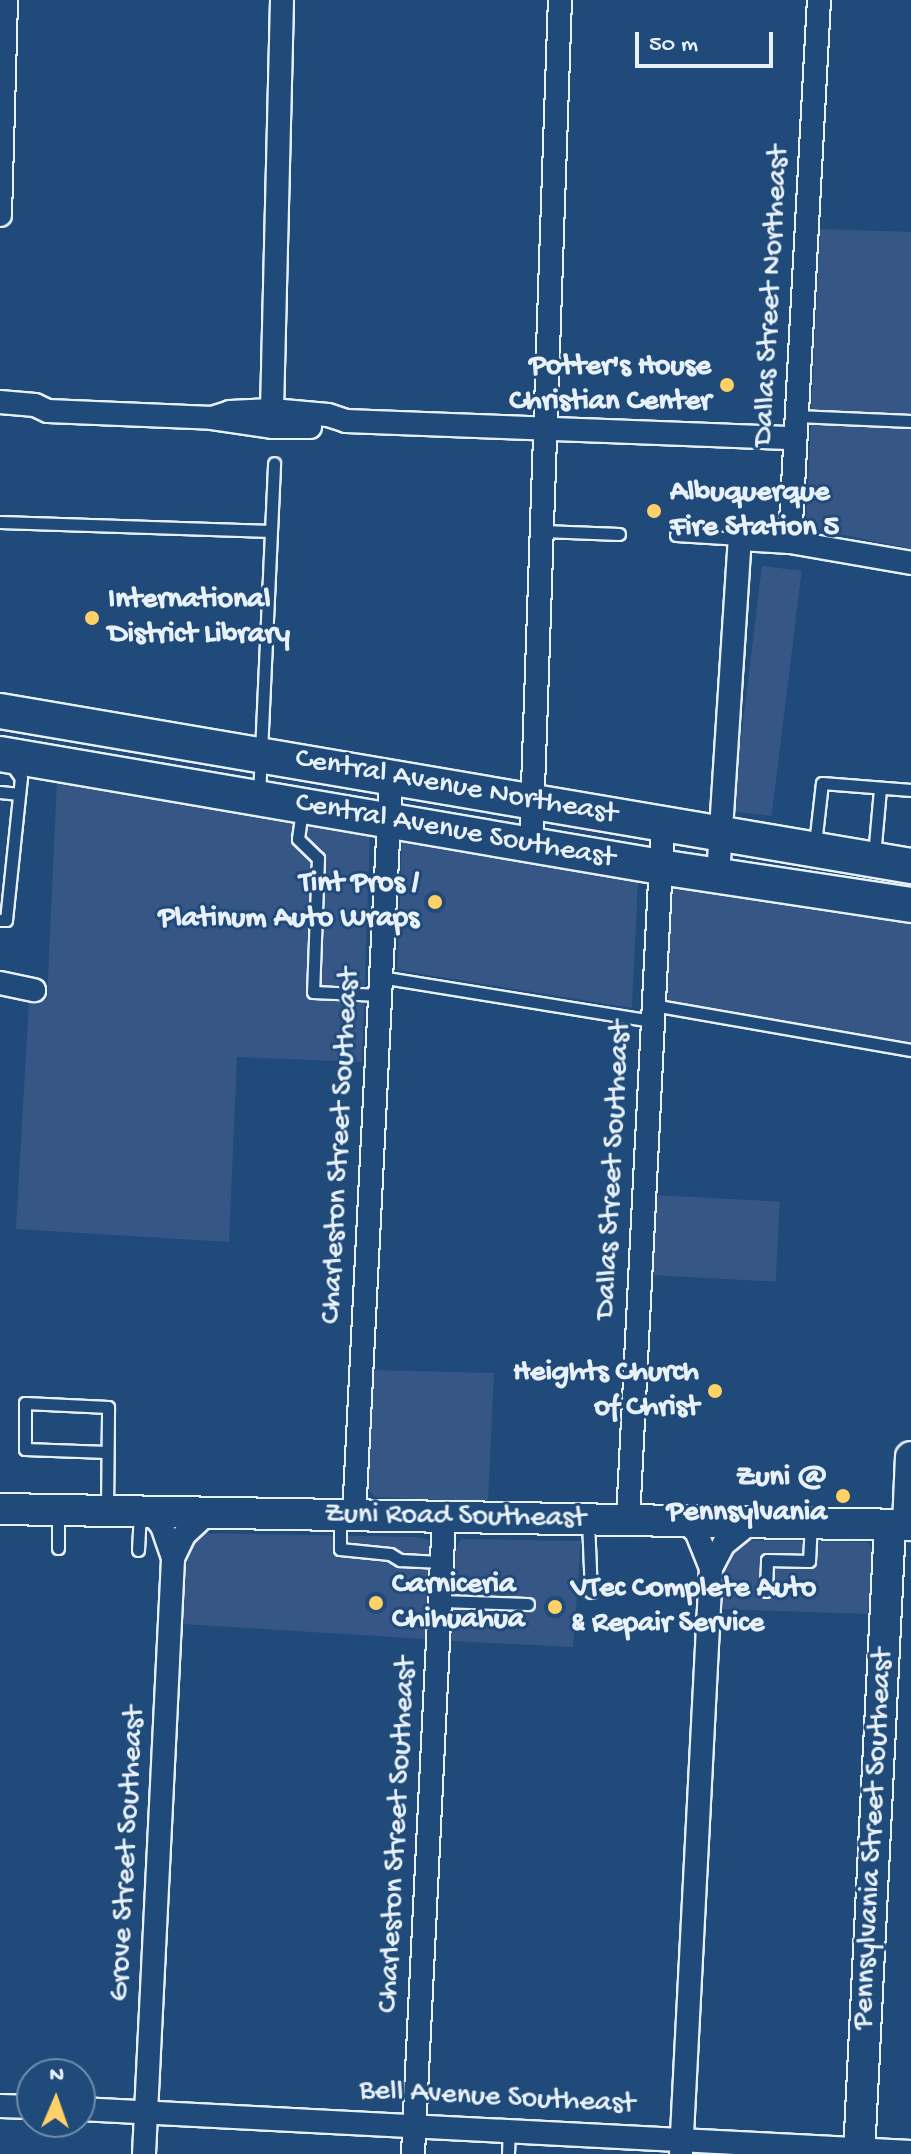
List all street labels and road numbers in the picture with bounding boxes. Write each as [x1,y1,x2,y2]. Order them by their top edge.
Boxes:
street label: Dallas Street Northeast [747,145,799,447]
street label: Central Avenue Northeast [292,742,620,834]
street label: Central Avenue Southeast [292,786,618,878]
street label: Charleston Street Southeast [315,967,369,1325]
street label: Dallas Street Southeast [589,1020,641,1320]
street label: Zuni Road Southeast [324,1498,586,1538]
street label: Pennsylvania Street Southeast [847,1647,903,2031]
street label: Charleston Street Southeast [372,1656,426,2014]
street label: Grove Street Southeast [103,1706,155,2002]
street label: Bell Avenue Southeast [358,2074,636,2124]

